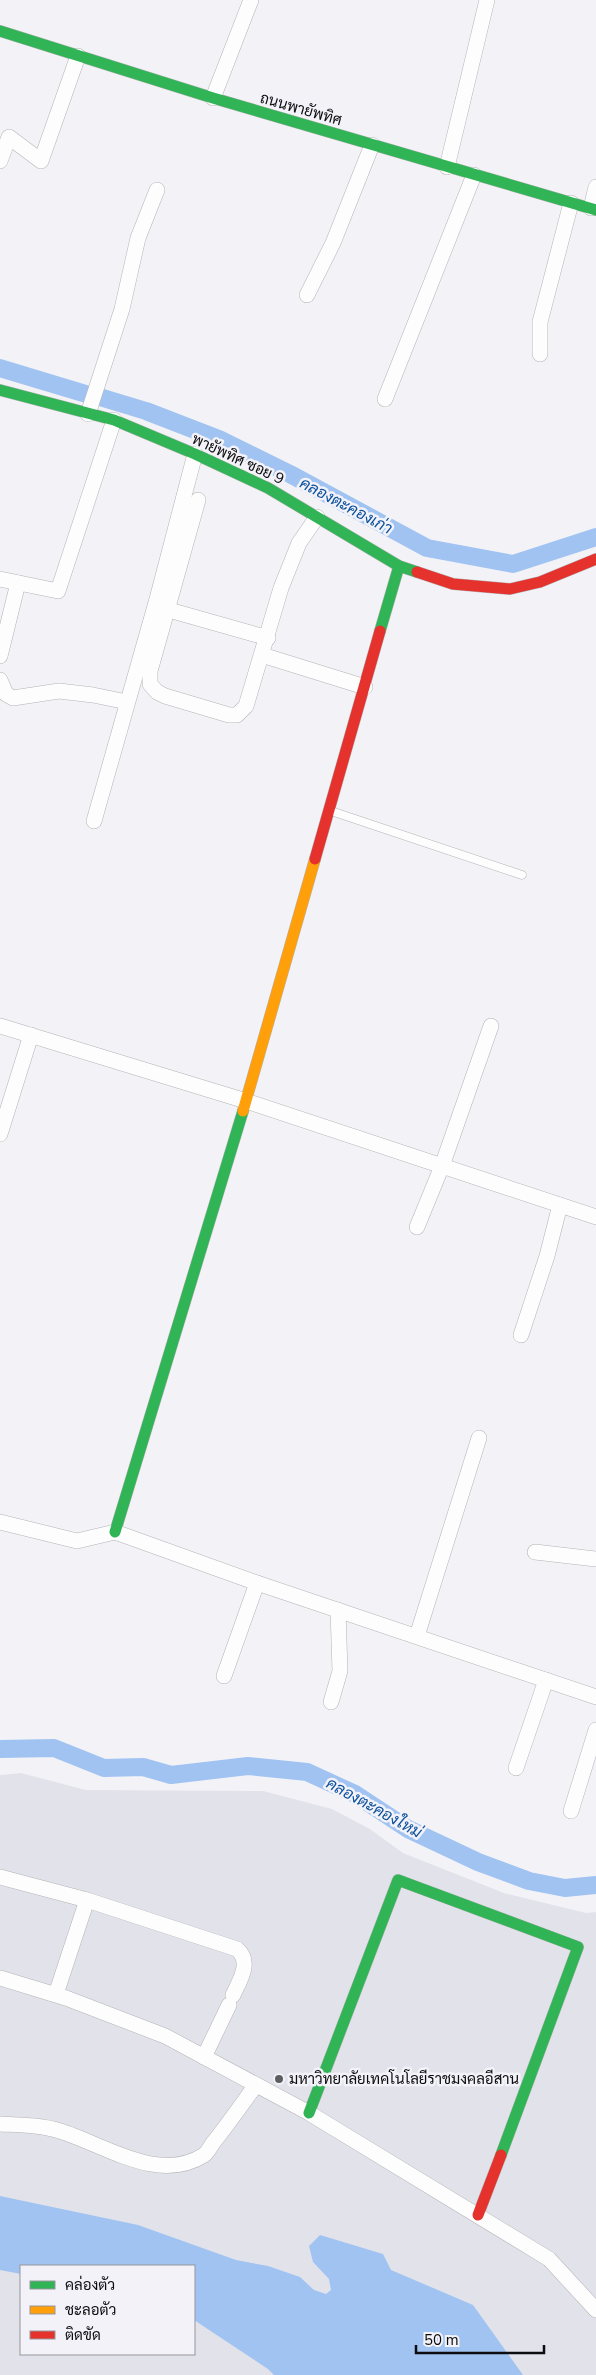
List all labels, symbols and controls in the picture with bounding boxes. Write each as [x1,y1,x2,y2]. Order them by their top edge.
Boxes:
street label: ถนนพายัพทิศ [258,88,344,130]
street label: พายัพทิศ ซอย 9 [189,429,287,489]
water label: คลองตะคองเก่า [296,472,396,540]
water label: คลองตะคองใหม่ [322,1772,427,1844]
place label: มหาวิทยาลัยเทคโนโลยีราชมงคลอีสาน [289,2069,519,2089]
marker: มหาวิทยาลัยเทคโนโลยีราชมงคลอีสาน [273,2073,285,2085]
legend [20,2265,195,2355]
text: คล่องตัว [65,2275,115,2295]
text: ชะลอตัว [65,2300,116,2320]
scale bar [416,2322,544,2354]
text: ติดขัด [65,2325,101,2345]
text: 50 m [424,2330,459,2350]

